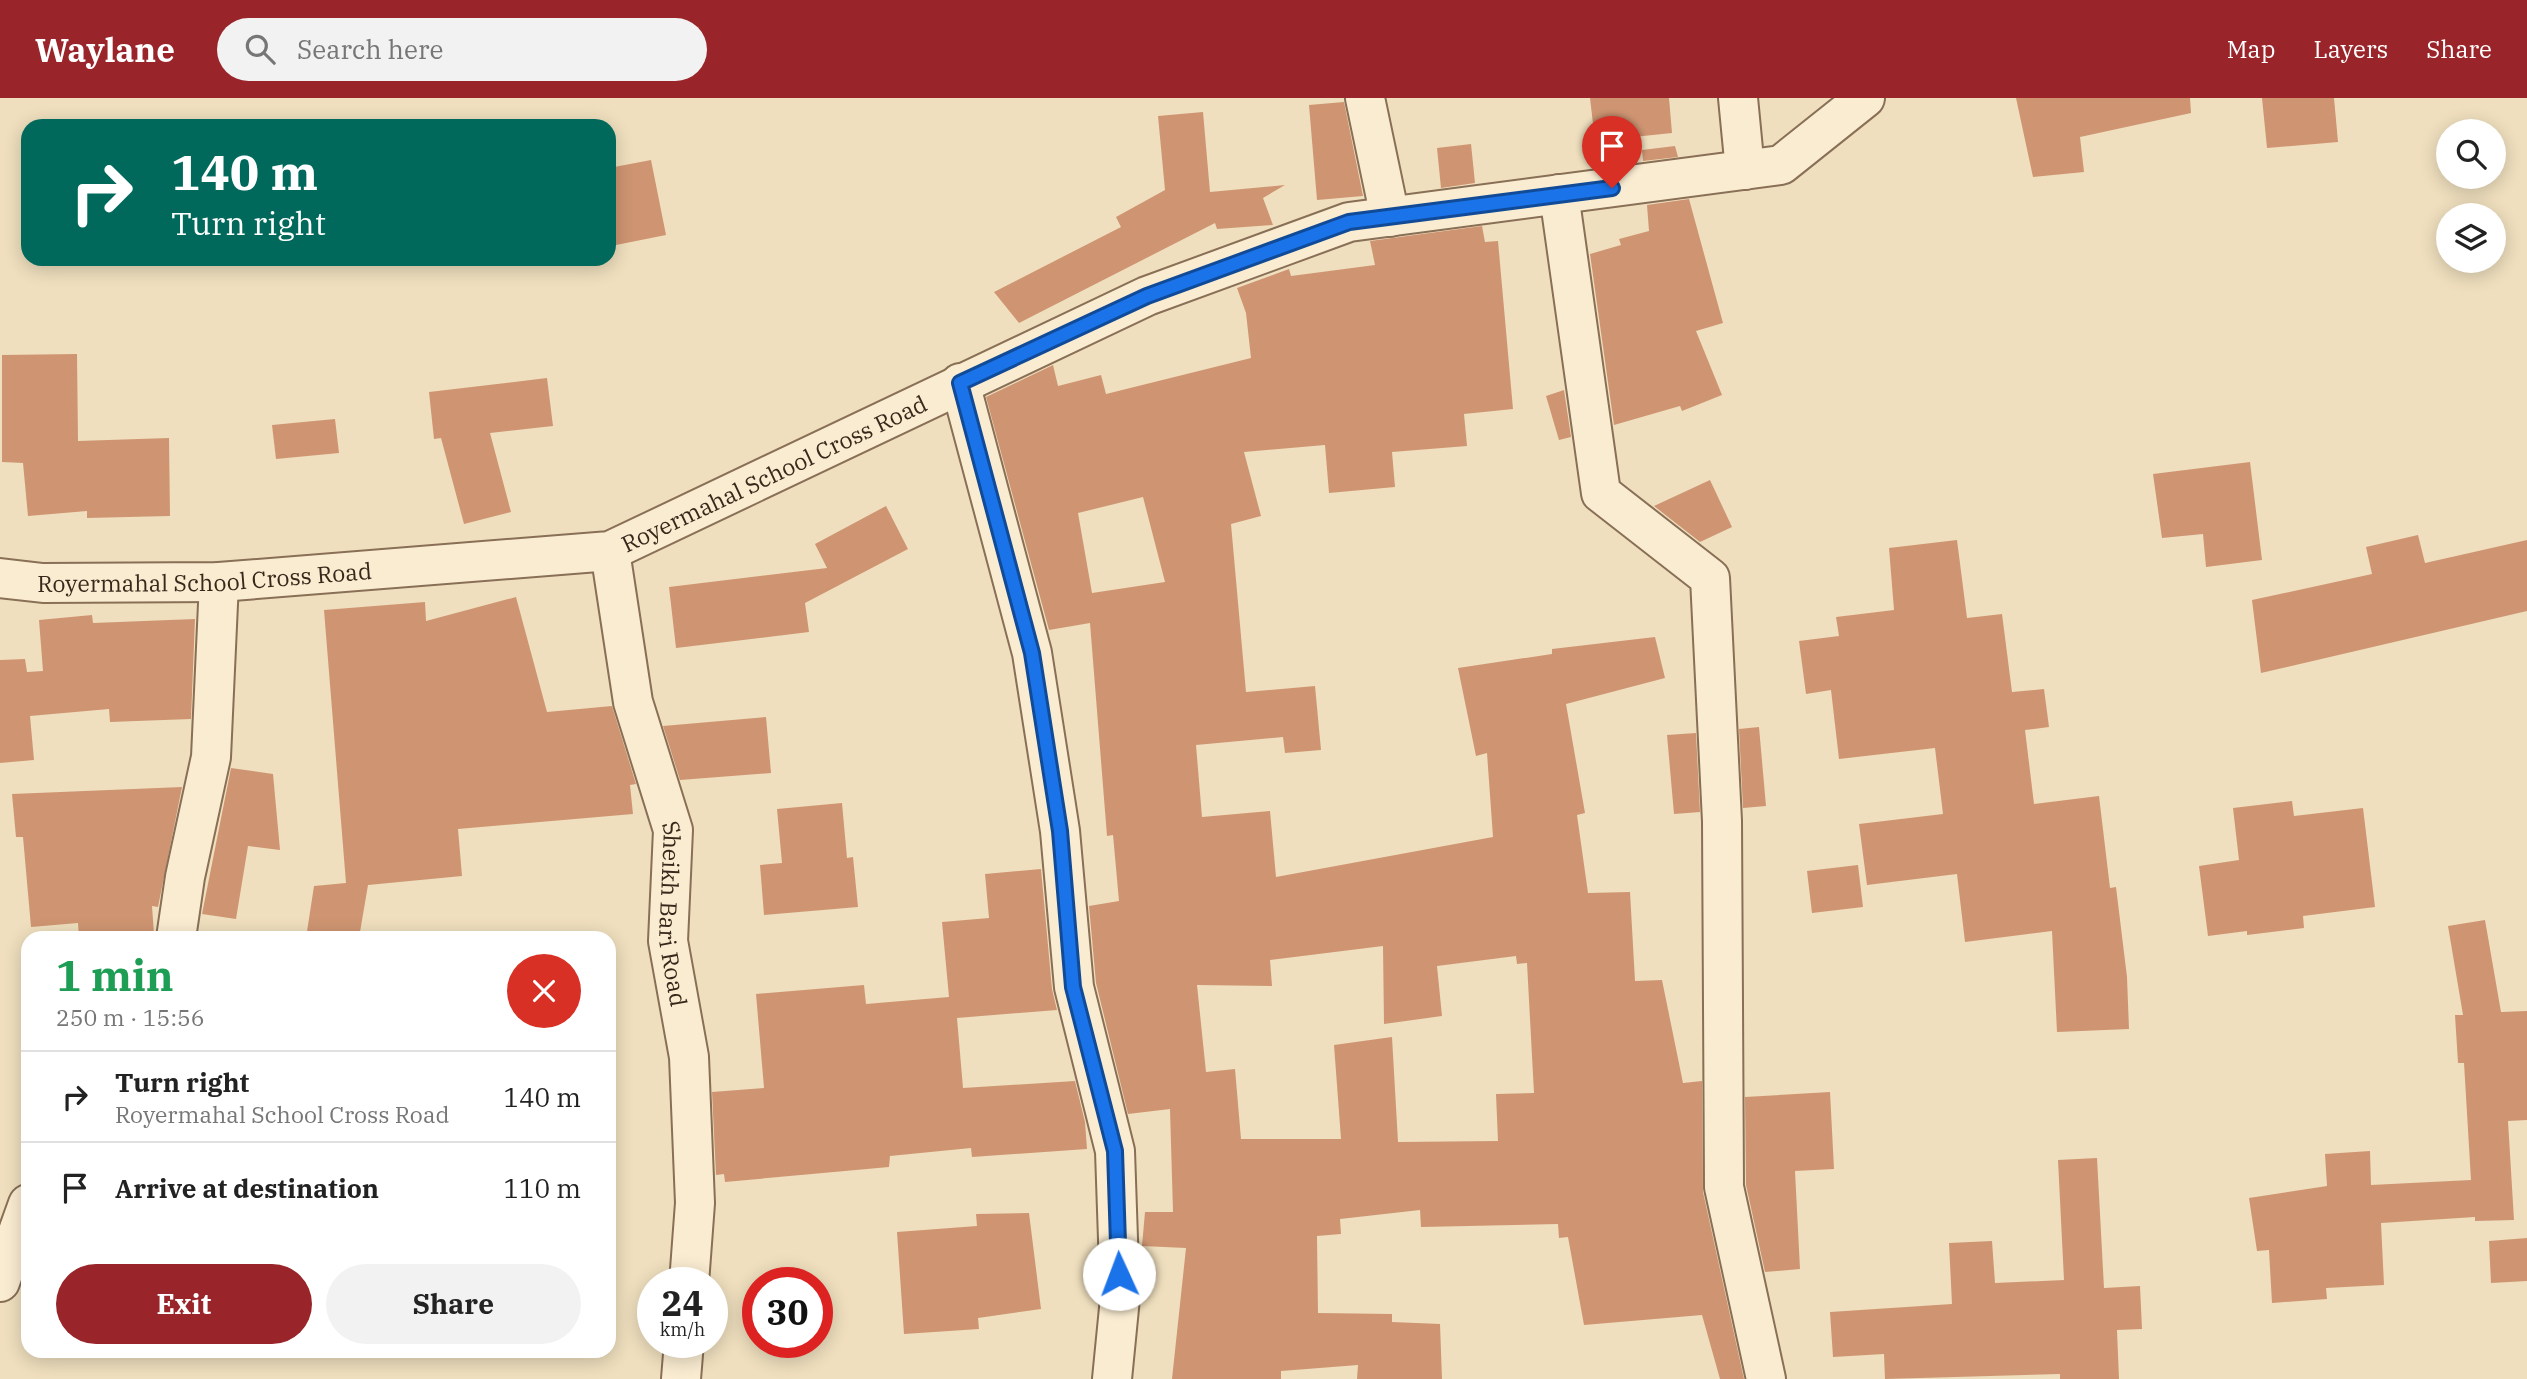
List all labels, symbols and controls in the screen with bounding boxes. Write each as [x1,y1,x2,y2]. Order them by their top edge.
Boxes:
search box [217,18,707,81]
text: Waylane [35,28,175,71]
icon: search [241,30,279,68]
text: Search here [297,32,443,66]
text: Map [2227,33,2275,65]
text: Layers [2313,33,2388,65]
text: Share [2426,33,2492,65]
pin [1582,116,1642,188]
map controls [2436,119,2506,273]
button: search [2436,119,2506,189]
icon: arrive [1593,127,1631,165]
text: 140 m [171,140,318,203]
icon: right [56,147,147,238]
text: Turn right [171,202,326,244]
button: layers [2436,203,2506,273]
street label: Royermahal School Cross Road [616,388,932,559]
street label: Royermahal School Cross Road [37,555,373,598]
street label: Sheikh Bari Road [653,817,695,1009]
text: 1 min [56,948,174,1003]
button: close [507,954,581,1028]
text: 250 m · 15:56 [56,1002,205,1032]
text: Turn right [115,1065,249,1099]
icon: right [56,1078,94,1116]
text: 140 m [503,1080,581,1114]
text: Royermahal School Cross Road [115,1099,450,1129]
icon: arrive [56,1169,94,1207]
text: Arrive at destination [115,1171,379,1205]
text: 110 m [503,1171,581,1205]
position arrow [1082,1237,1156,1311]
button: Exit [56,1264,312,1344]
button: Share [326,1264,581,1344]
speed limit sign: 30 [742,1267,833,1358]
text: 24 [661,1280,704,1326]
text: km/h [660,1318,705,1341]

